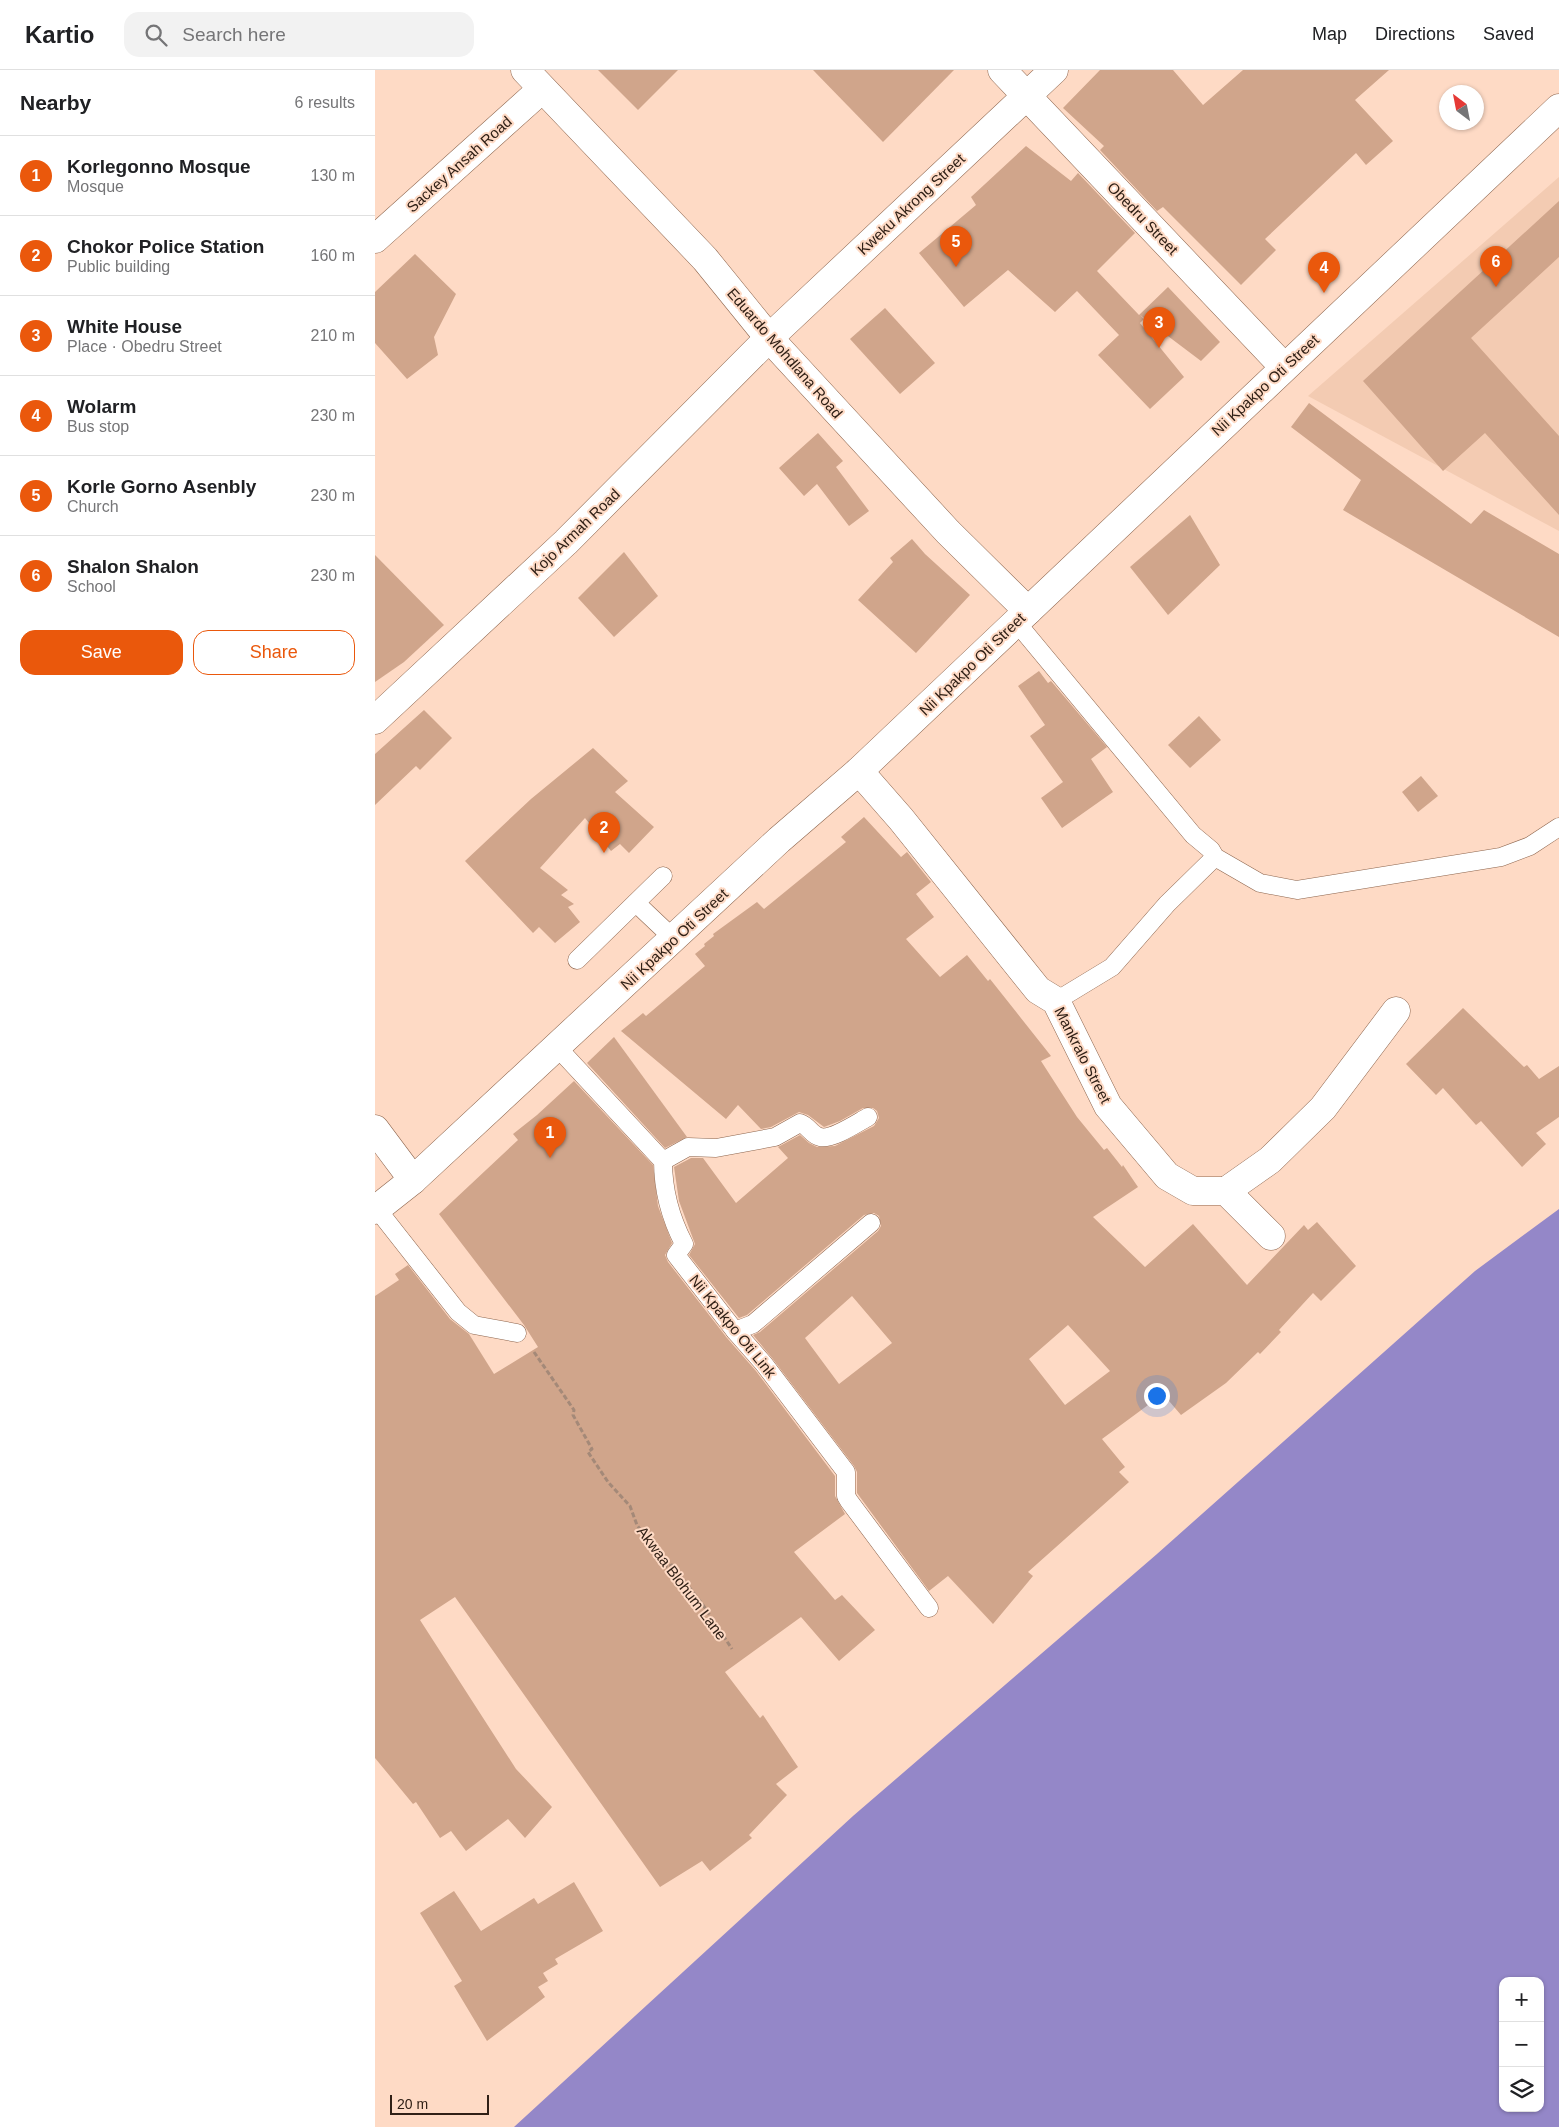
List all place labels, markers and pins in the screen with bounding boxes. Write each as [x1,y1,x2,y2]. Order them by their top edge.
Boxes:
pin: 5 [940,226,972,267]
pin: 6 [1480,246,1512,287]
pin: 4 [1308,252,1340,293]
pin: 3 [1143,307,1175,348]
pin: 2 [588,812,620,853]
pin: 1 [534,1117,566,1158]

